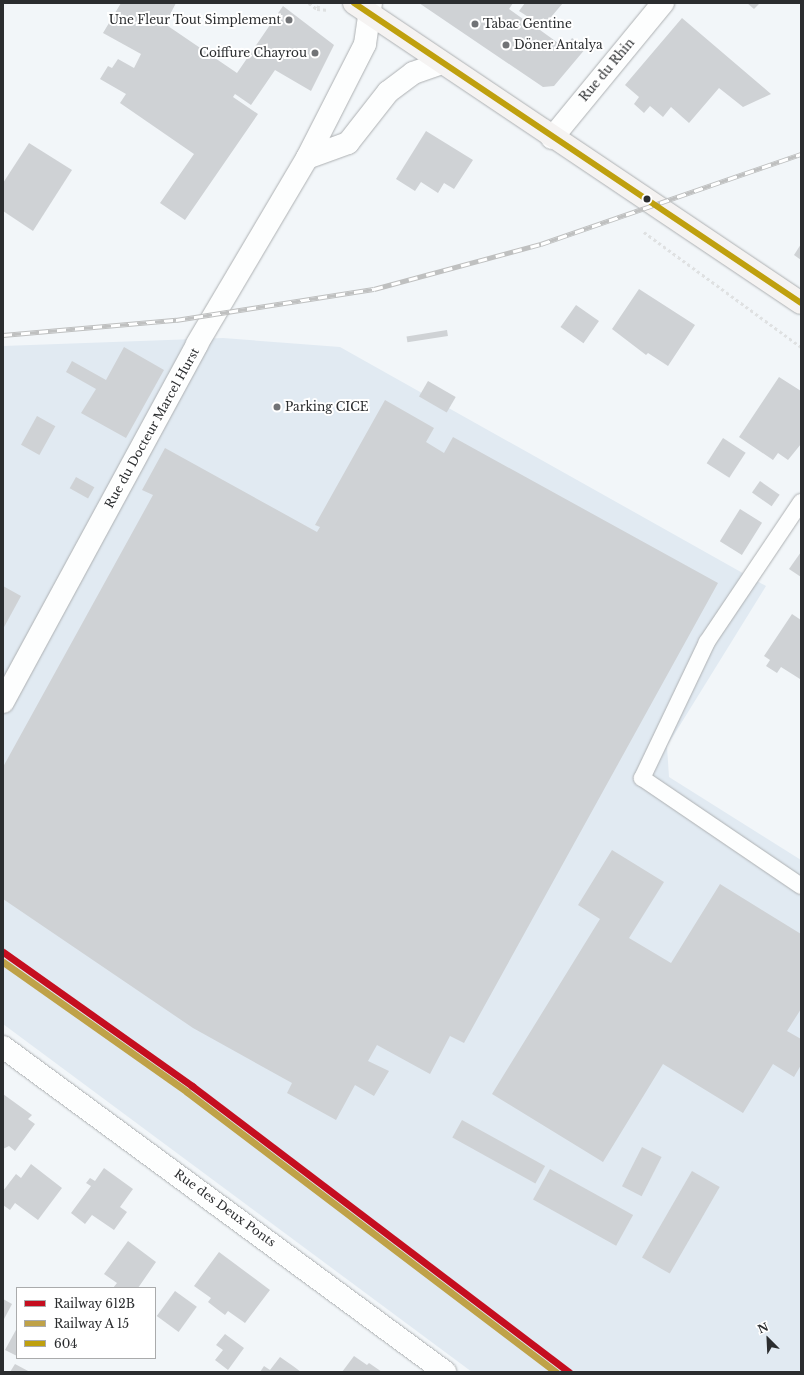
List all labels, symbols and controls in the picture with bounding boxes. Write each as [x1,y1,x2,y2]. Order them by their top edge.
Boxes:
place label: Une Fleur Tout Simplement [108,13,281,27]
marker: Une Fleur Tout Simplement [284,15,294,25]
place label: Tabac Gentine [483,17,572,31]
marker: Tabac Gentine [470,19,480,29]
street label: Rue du Rhin [577,36,637,104]
place label: Döner Antalya [514,38,604,52]
marker: Döner Antalya [501,40,511,50]
place label: Coiffure Chayrou [199,46,307,60]
marker: Coiffure Chayrou [310,48,320,58]
unlabelled marker [642,194,652,204]
street label: Rue du Docteur Marcel Hurst [102,345,202,511]
place label: Parking CICE [285,400,369,414]
marker: Parking CICE [272,402,282,412]
street label: Rue des Deux Ponts [171,1166,279,1250]
legend [16,1287,156,1359]
text: Railway 612B [54,1296,135,1311]
text: Railway A 15 [54,1316,129,1331]
north arrow [748,1319,788,1359]
text: N [756,1320,771,1337]
text: 604 [54,1336,77,1351]

